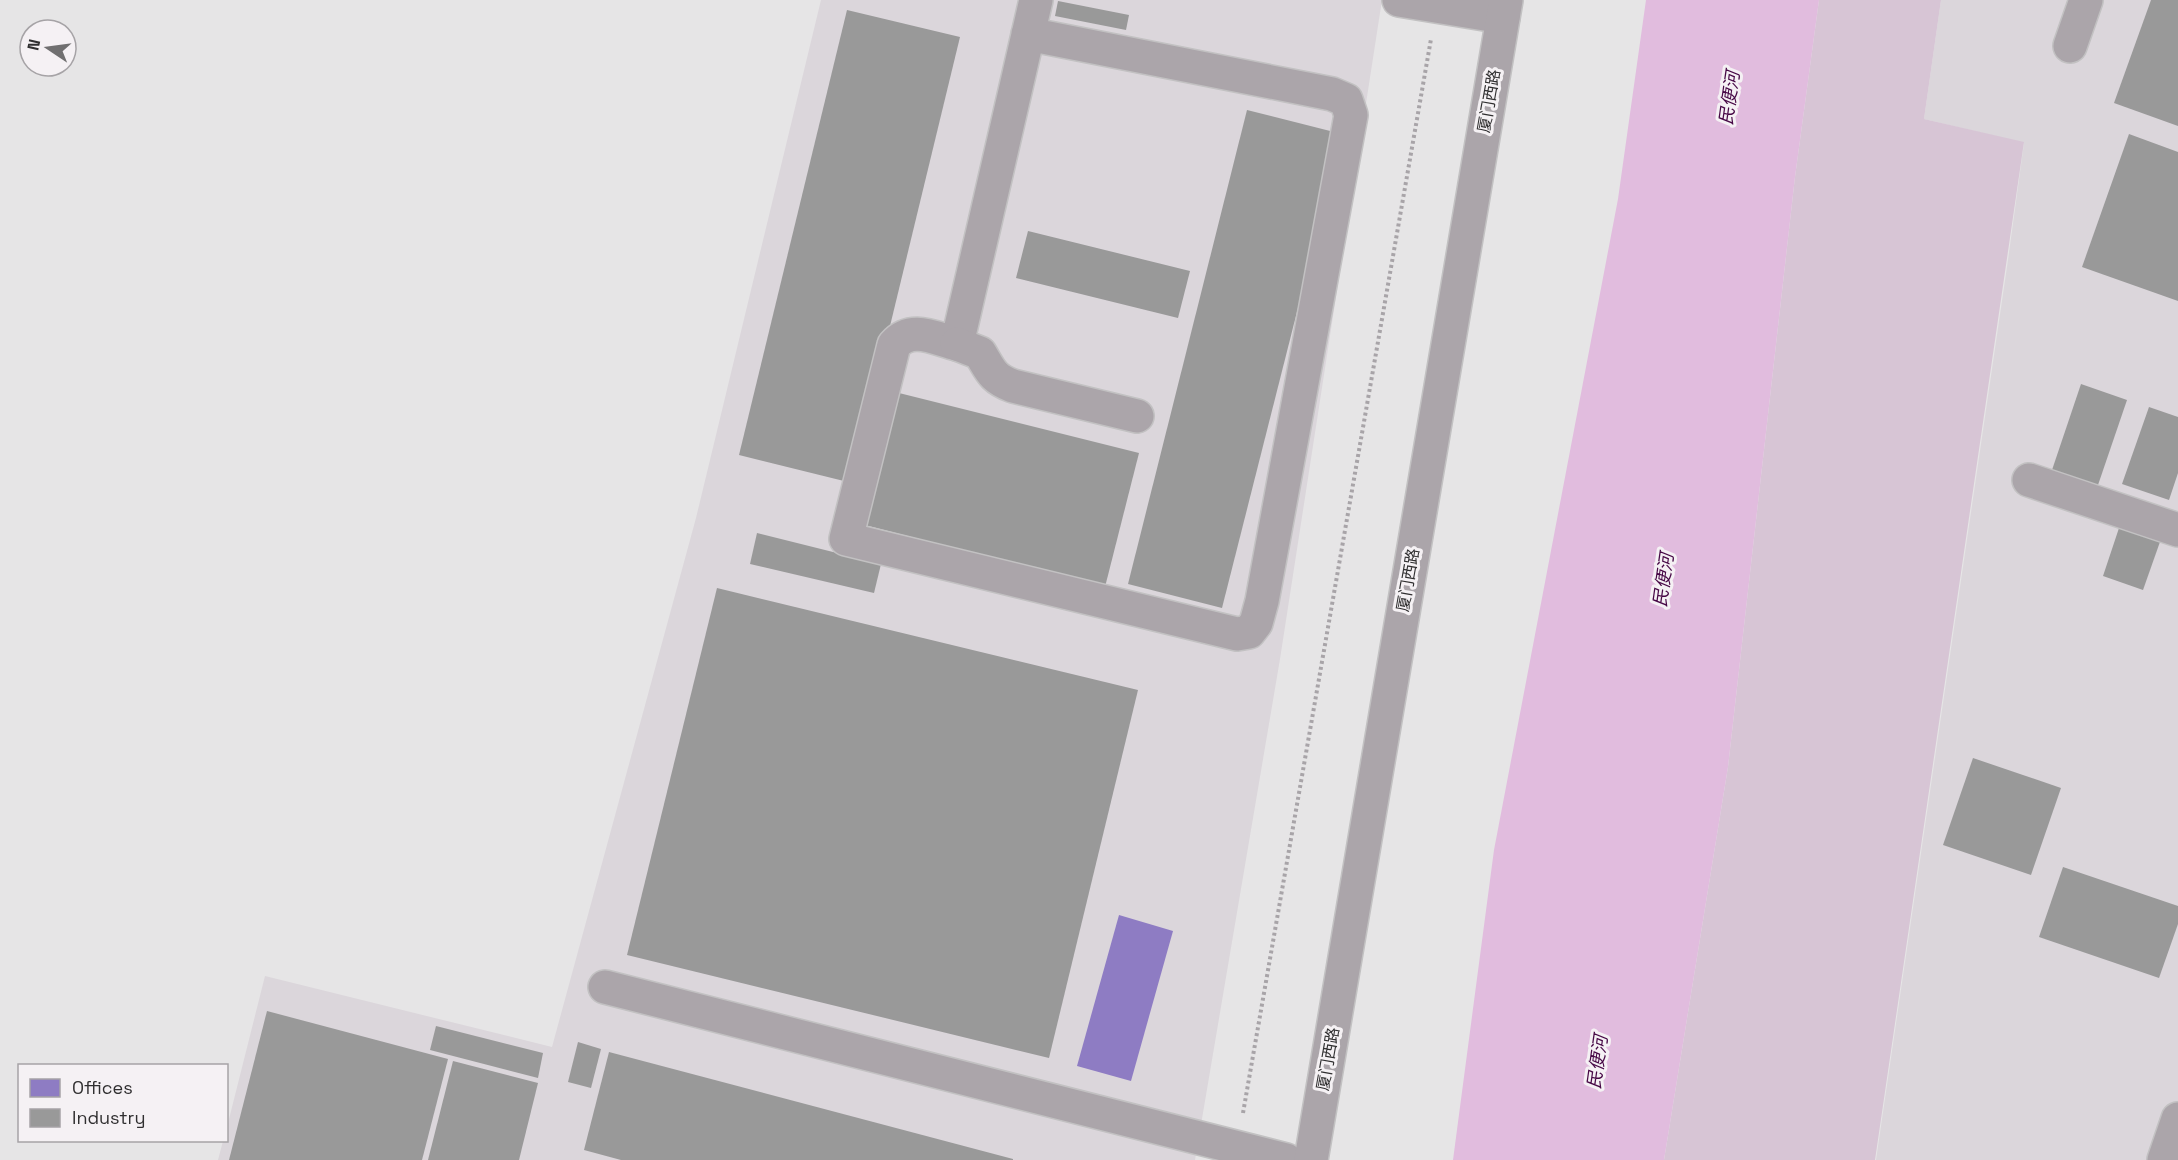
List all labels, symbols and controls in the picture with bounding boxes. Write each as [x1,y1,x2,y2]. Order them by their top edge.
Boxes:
north arrow [18,18,78,78]
text: N [22,37,45,52]
water label: 民便河 [1714,67,1745,126]
street label: 厦门西路 [1473,68,1505,134]
street label: 厦门西路 [1392,547,1424,613]
water label: 民便河 [1648,549,1679,608]
street label: 厦门西路 [1312,1026,1344,1092]
water label: 民便河 [1582,1031,1613,1090]
legend [18,1064,228,1142]
text: Offices [72,1076,133,1099]
text: Industry [72,1106,145,1129]

